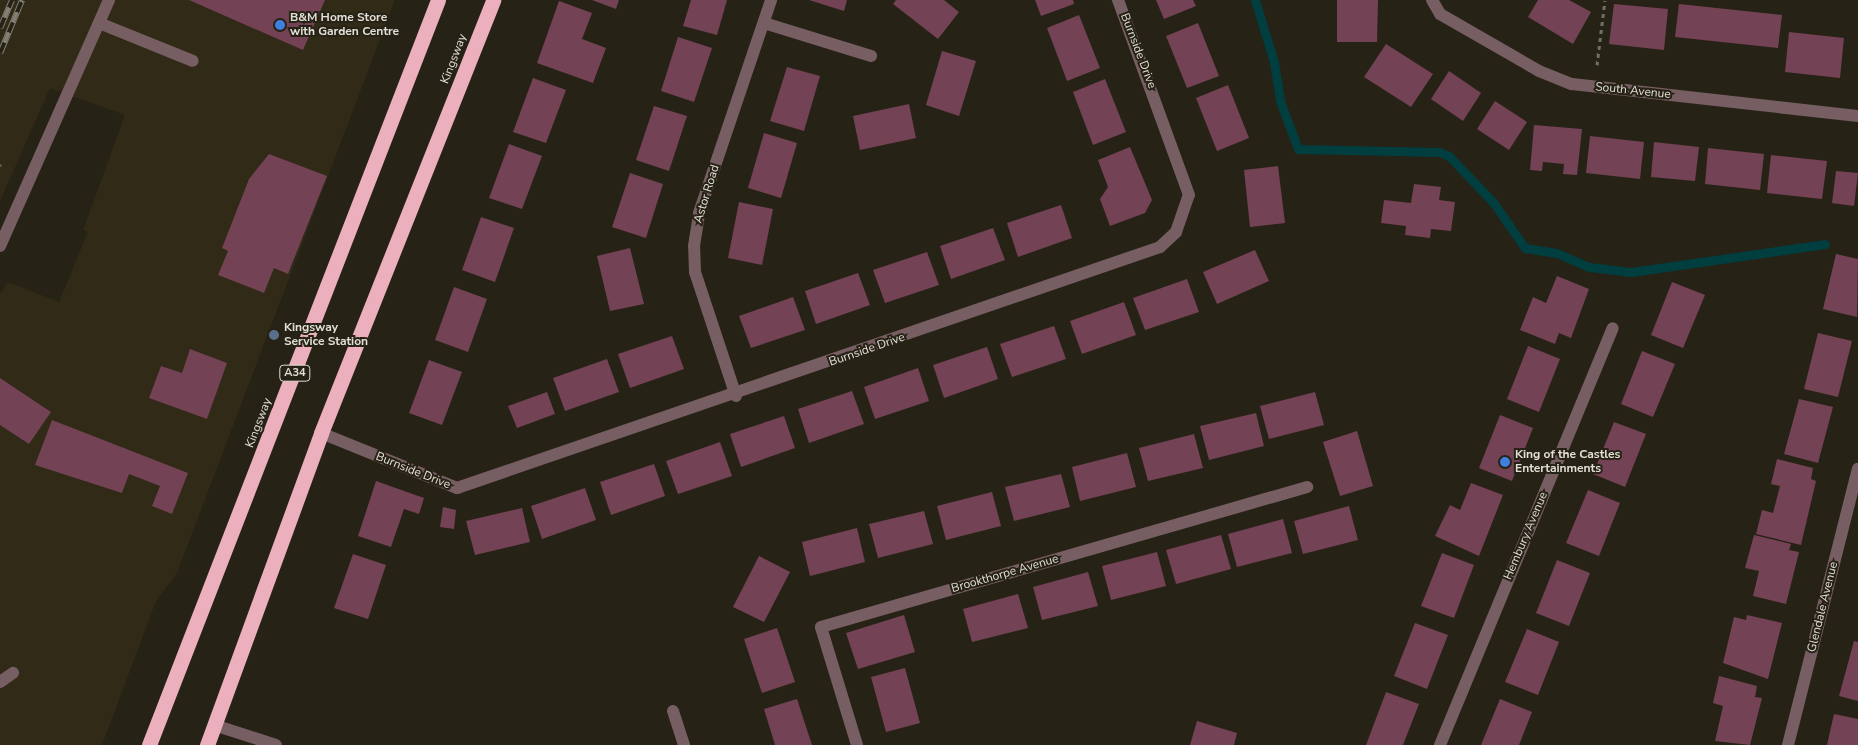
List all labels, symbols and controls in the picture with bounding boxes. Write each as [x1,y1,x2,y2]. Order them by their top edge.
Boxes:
place label: B&M Home Store with Garden Centre [290,11,399,39]
street label: Burnside Drive [1117,11,1159,91]
marker: B&M Home Store with Garden Centre [274,19,286,31]
street label: Kingsway [438,32,470,86]
street label: South Avenue [1595,80,1671,102]
street label: Astor Road [691,163,723,225]
place label: Kingsway Service Station [284,321,368,349]
marker: Kingsway Service Station [268,329,280,341]
street label: Burnside Drive [827,330,907,370]
road number: A34 [279,364,311,382]
street label: Kingsway [243,396,275,450]
place label: King of the Castles Entertainments [1515,448,1620,476]
street label: Burnside Drive [373,449,453,493]
marker: King of the Castles Entertainments [1499,456,1511,468]
street label: Hembury Avenue [1501,490,1551,582]
street label: Brookthorpe Avenue [950,552,1060,596]
street label: Glendale Avenue [1805,560,1841,654]

